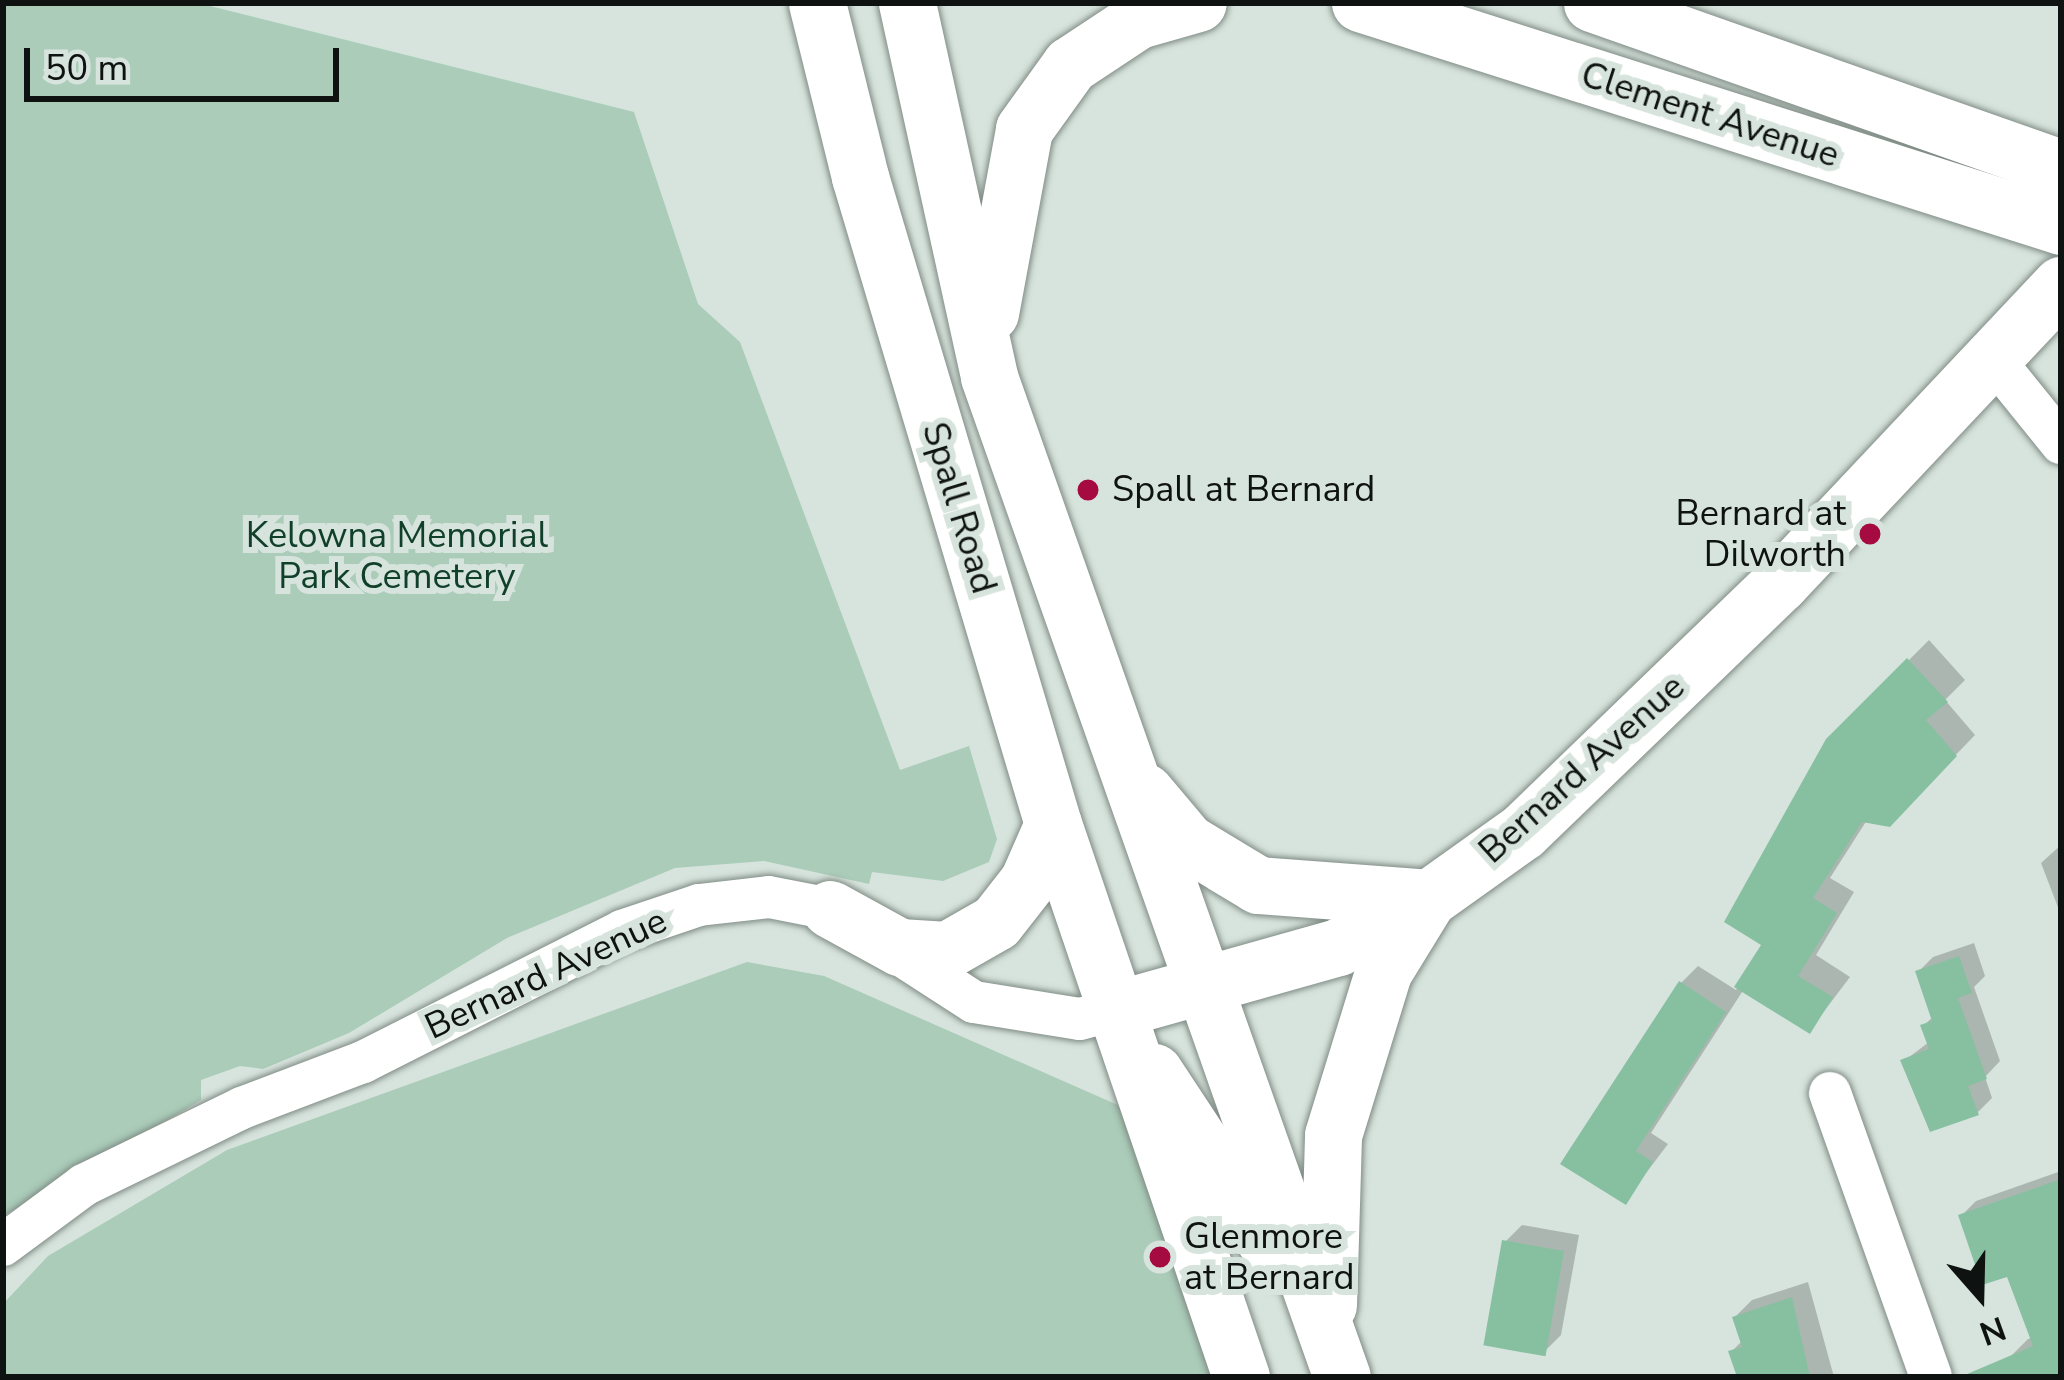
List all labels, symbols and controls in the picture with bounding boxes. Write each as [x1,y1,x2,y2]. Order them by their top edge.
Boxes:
scale bar [30,24,345,98]
text: 50 m [45,44,128,93]
street label: Clement Avenue [1576,53,1844,177]
street label: Spall Road [913,417,1005,599]
place label: Spall at Bernard [1112,468,1375,512]
marker: Spall at Bernard [1075,477,1101,503]
place label: Bernard at Dilworth [1676,491,1846,576]
park label: Kelowna Memorial Park Cemetery [246,513,548,598]
marker: Bernard at Dilworth [1857,521,1883,547]
street label: Bernard Avenue [1470,666,1694,872]
street label: Bernard Avenue [418,899,674,1049]
place label: Glenmore at Bernard [1184,1214,1354,1299]
north arrow [1920,1236,2040,1356]
marker: Glenmore at Bernard [1147,1244,1173,1270]
text: N [1973,1305,2012,1356]

